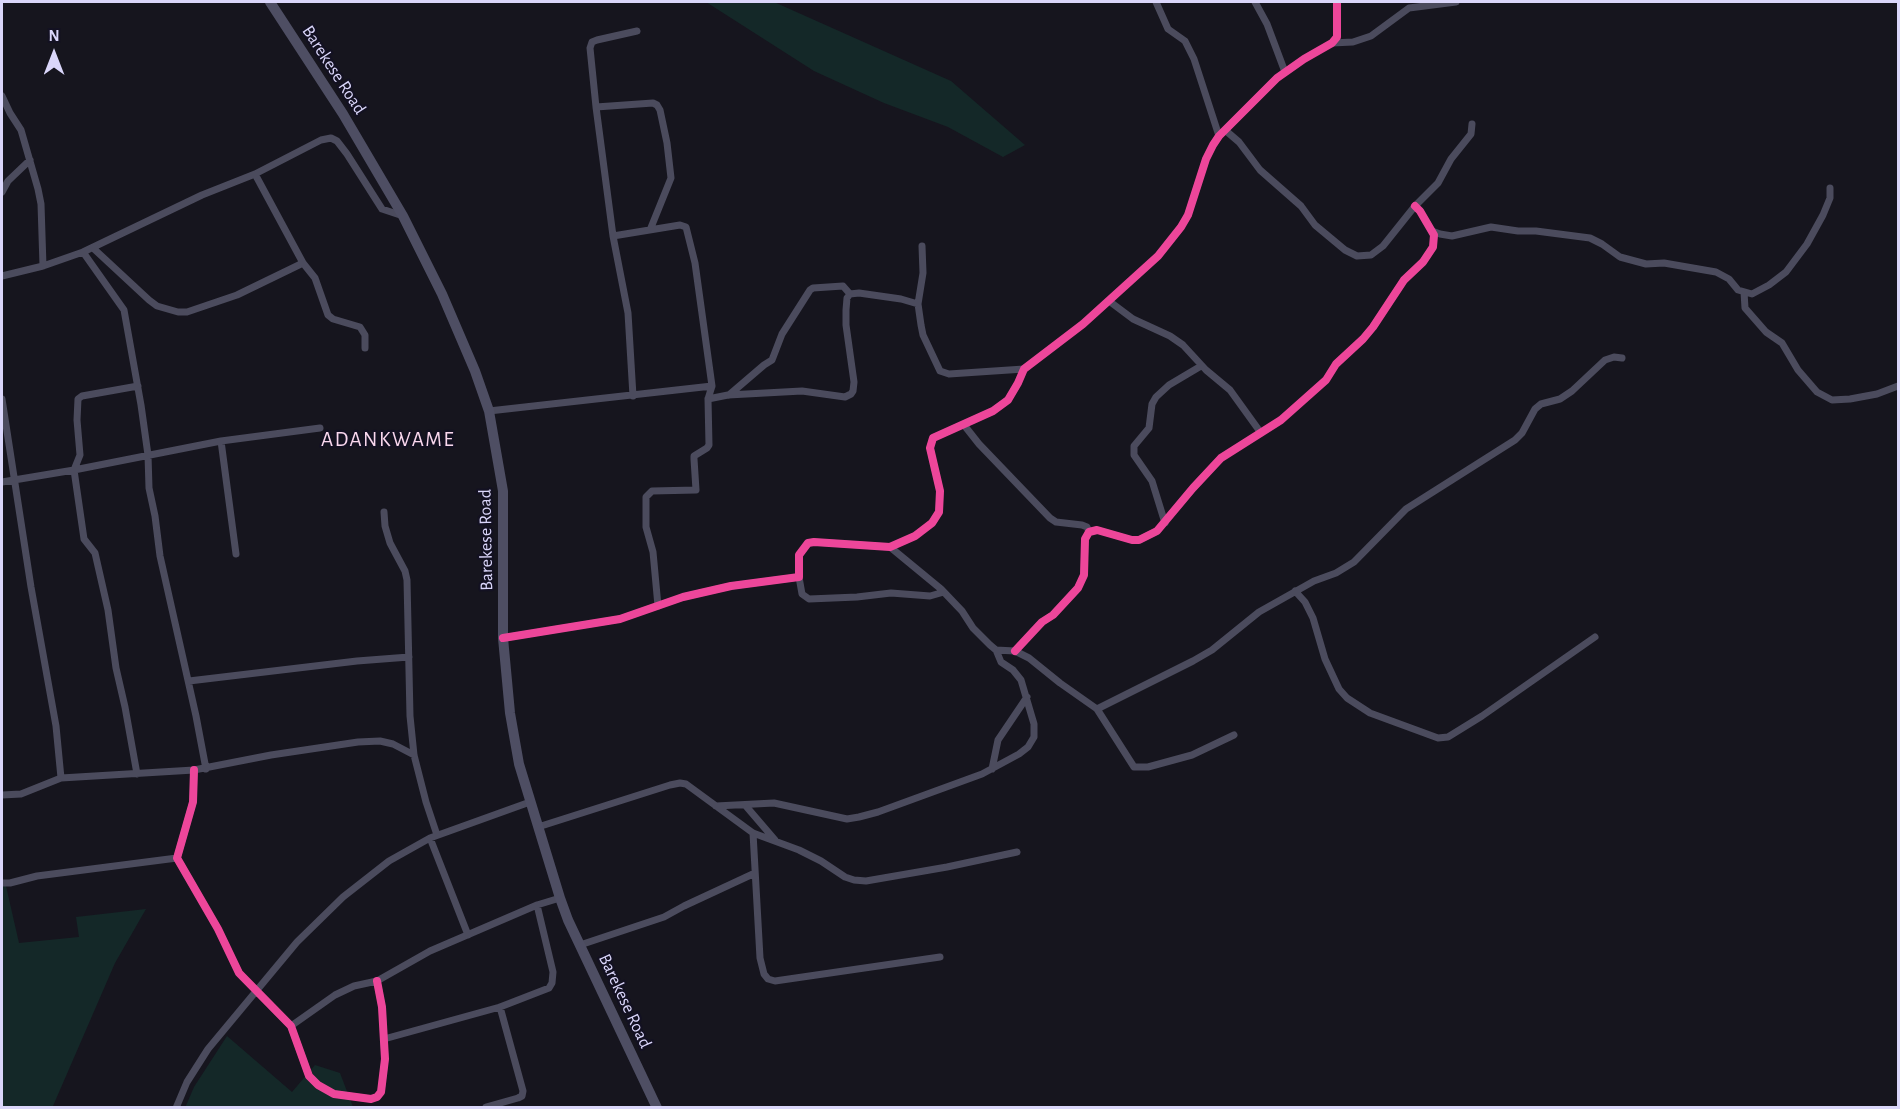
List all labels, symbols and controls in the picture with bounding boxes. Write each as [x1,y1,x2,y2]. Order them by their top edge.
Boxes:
street label: Barekese Road [297,21,371,119]
north arrow [24,24,84,84]
text: N [48,28,60,44]
district label: ADANKWAME [321,427,455,453]
street label: Barekese Road [474,489,498,591]
street label: Barekese Road [594,950,656,1052]

